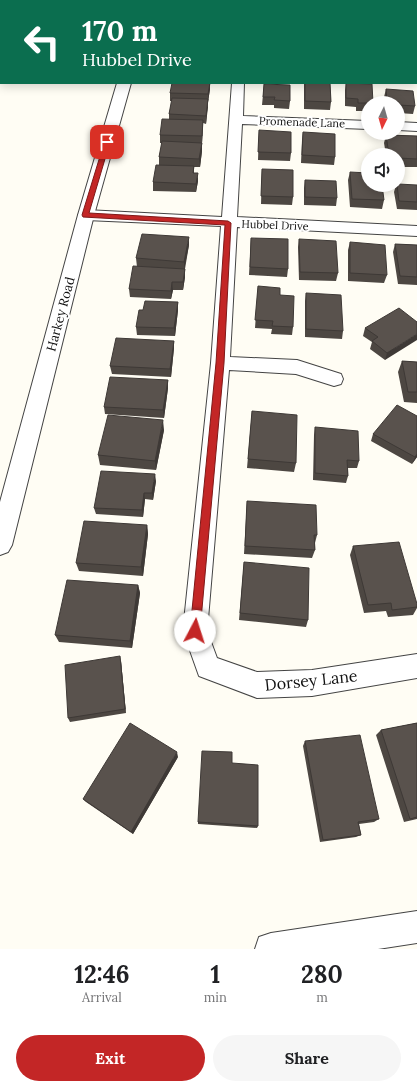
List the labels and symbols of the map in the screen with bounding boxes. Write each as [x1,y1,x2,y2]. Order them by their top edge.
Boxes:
north arrow [361,96,405,140]
street label: Promenade Lane [259,113,345,131]
pin [90,125,124,159]
street label: Hubbel Drive [241,217,309,233]
street label: Harkey Road [42,275,79,353]
position arrow [174,610,216,652]
street label: Dorsey Lane [264,665,359,695]

